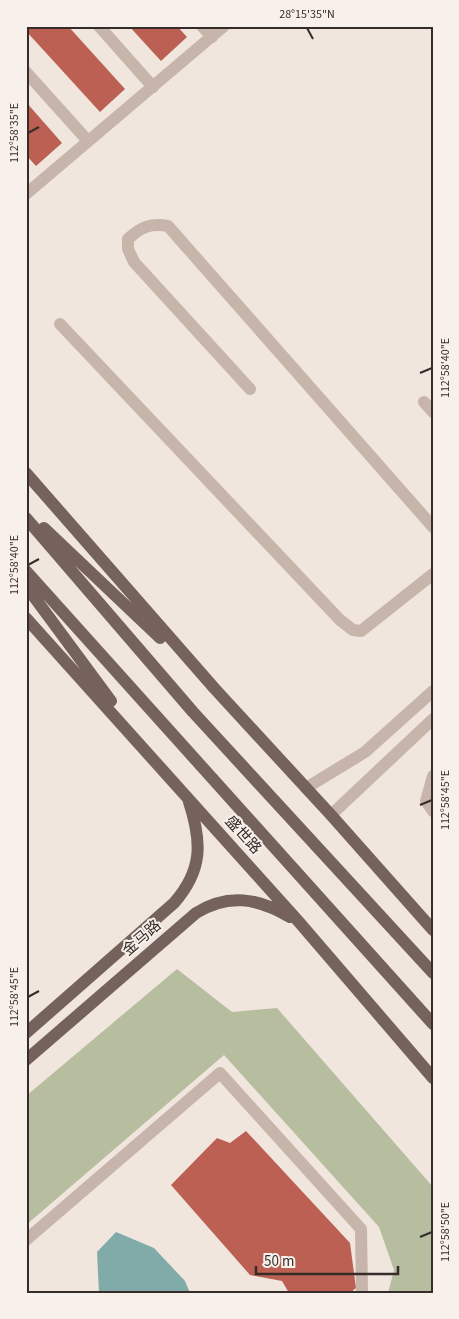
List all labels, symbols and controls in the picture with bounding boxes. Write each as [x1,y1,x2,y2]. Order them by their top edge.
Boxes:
text: 28°15'35"N [279,6,335,23]
text: 112°58'35"E [6,103,23,163]
text: 112°58'40"E [437,338,454,398]
text: 112°58'40"E [6,535,23,595]
text: 112°58'45"E [437,770,454,830]
street label: 盛世路 [220,811,266,859]
street label: 金马路 [118,915,166,961]
text: 112°58'45"E [6,967,23,1027]
text: 112°58'50"E [437,1202,454,1262]
scale bar [256,1244,399,1276]
text: 50 m [264,1251,294,1272]

